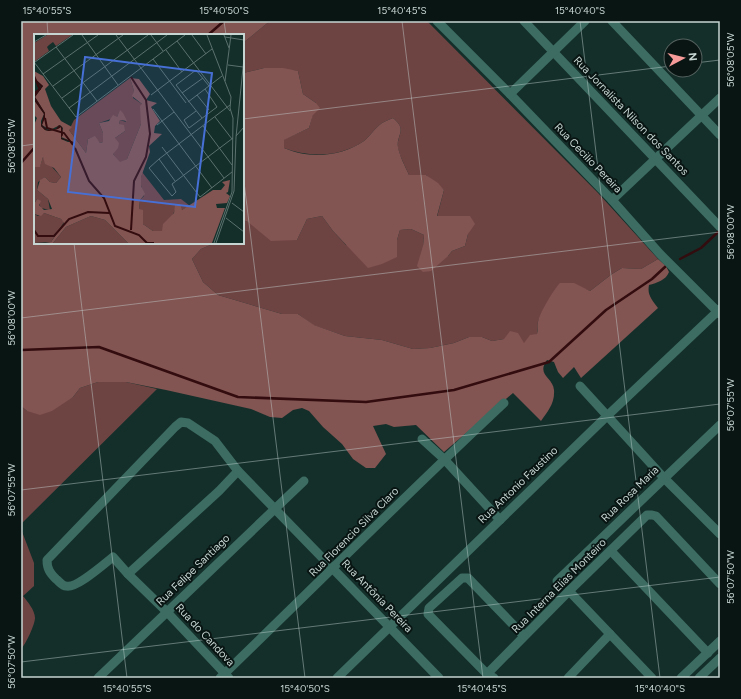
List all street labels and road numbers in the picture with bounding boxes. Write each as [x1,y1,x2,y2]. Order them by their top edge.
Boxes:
street label: Rua Jornalista Nilson dos Santos [571,54,691,178]
street label: Rua Cecilio Pereira [551,120,625,196]
street label: Rua Antonio Faustino [476,444,560,526]
street label: Rua Rosa Maria [599,463,661,525]
street label: Rua Florencio Silva Claro [307,485,401,579]
street label: Rua Felipe Santiago [154,532,232,608]
street label: Rua Interna Elias Monteiro [509,536,609,636]
street label: Rua Antônia Pereira [339,557,415,635]
street label: Rua do Candova [173,601,237,669]

